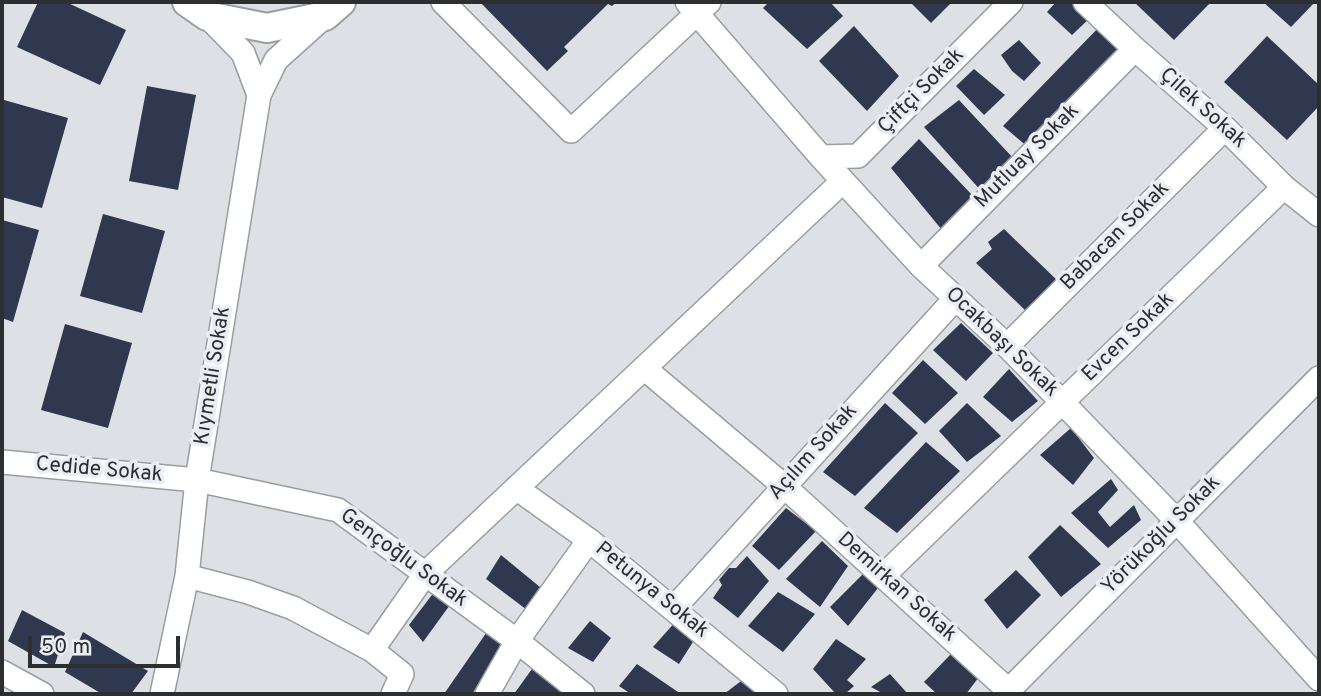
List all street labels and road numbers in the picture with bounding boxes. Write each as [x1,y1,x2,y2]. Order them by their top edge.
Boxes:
street label: Çiftçi Sokak [874,44,970,140]
street label: Çilek Sokak [1153,63,1251,155]
street label: Mutluay Sokak [970,99,1086,215]
street label: Babacan Sokak [1056,177,1176,297]
street label: Ocakbaşı Sokak [939,283,1063,403]
street label: Evcen Sokak [1078,288,1180,388]
street label: Kıymetli Sokak [191,305,237,447]
street label: Açılım Sokak [764,400,864,506]
street label: Cedide Sokak [35,453,163,489]
street label: Yörükoğlu Sokak [1097,471,1227,601]
street label: Gençoğlu Sokak [334,504,472,614]
street label: Demirkan Sokak [831,528,961,648]
street label: Petunya Sokak [589,537,713,645]

